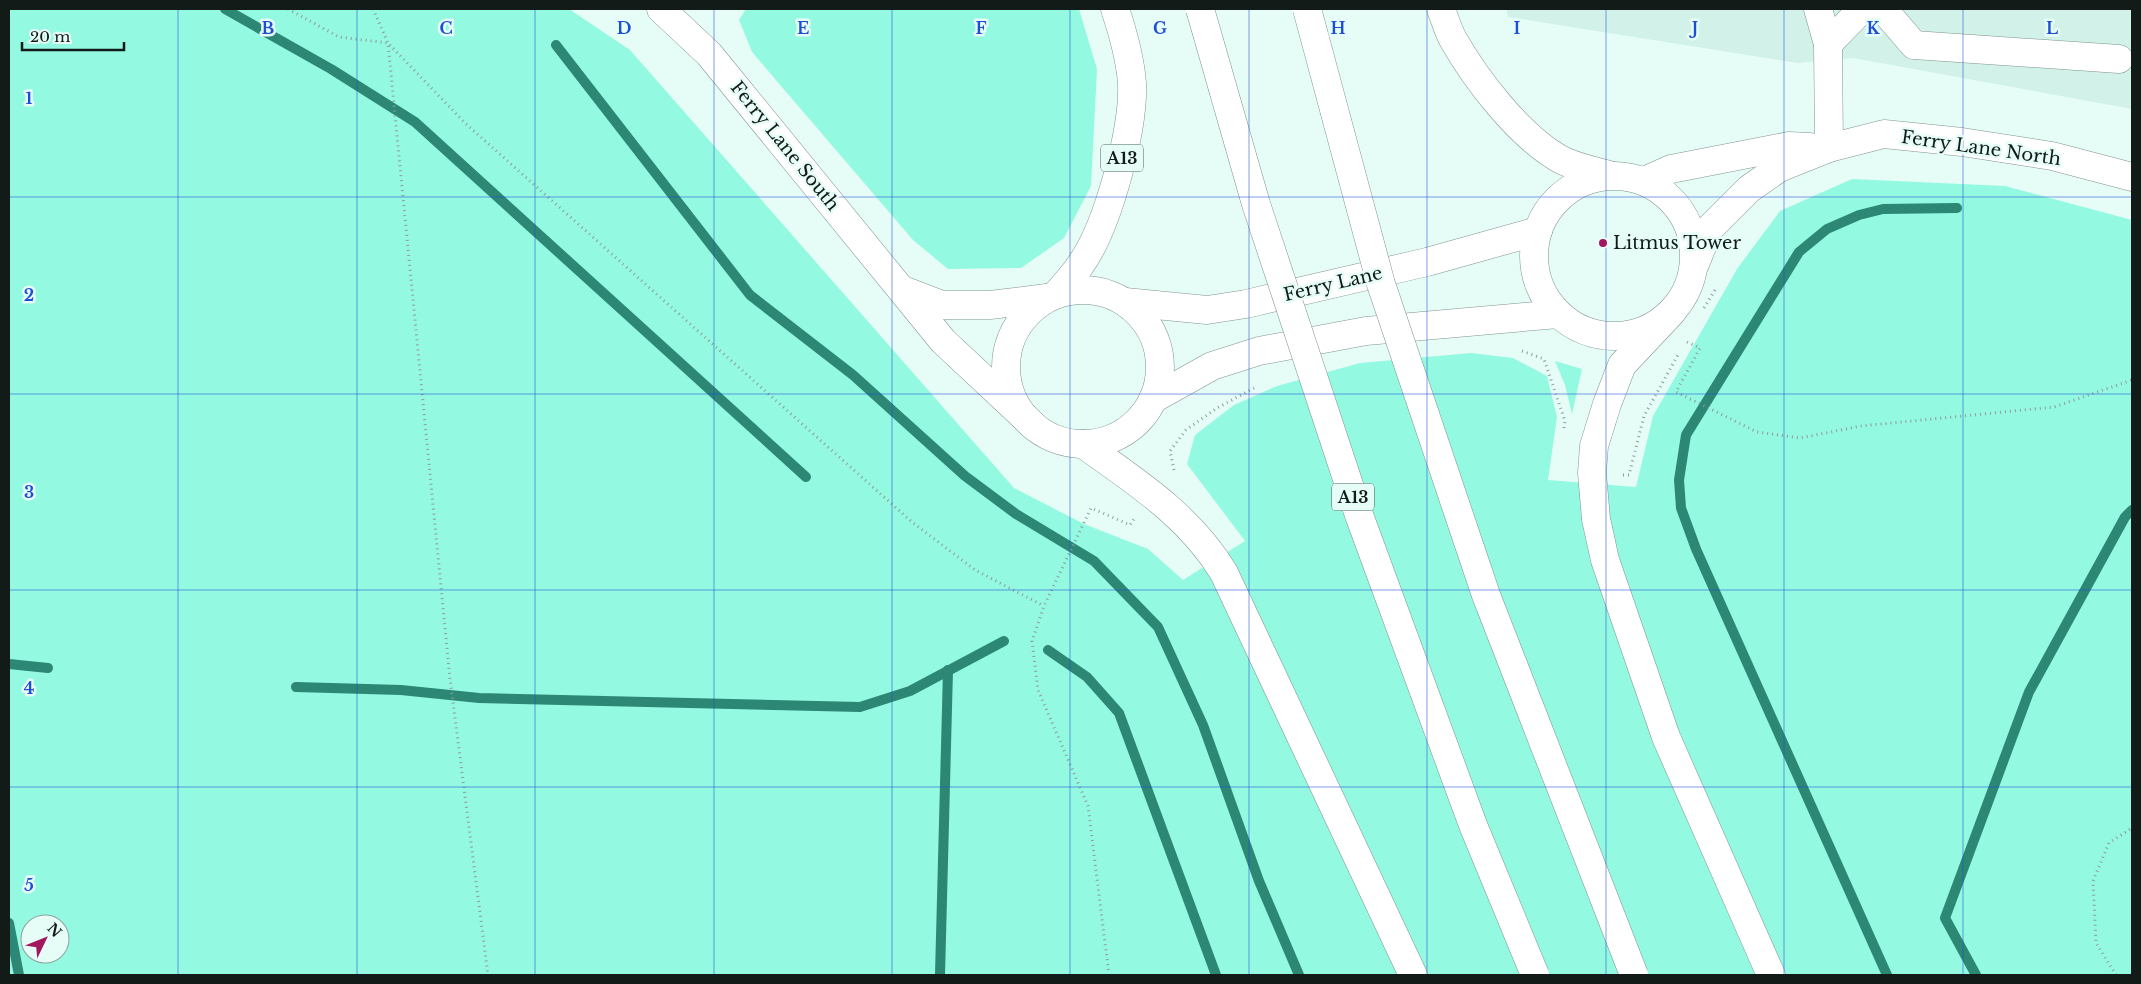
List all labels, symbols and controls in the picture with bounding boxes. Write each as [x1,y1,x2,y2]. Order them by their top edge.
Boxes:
text: B [262,18,275,38]
text: C [439,18,453,38]
text: D [617,18,631,38]
text: E [797,18,809,38]
text: F [975,18,987,38]
text: G [1153,18,1167,38]
text: H [1330,18,1346,38]
text: I [1514,18,1521,38]
text: J [1689,18,1698,38]
text: K [1866,18,1880,38]
text: L [2046,18,2058,38]
scale bar [22,20,125,52]
text: 20 m [30,27,70,46]
street label: Ferry Lane South [726,77,844,215]
text: 1 [26,88,33,108]
street label: Ferry Lane North [1900,126,2062,170]
road number: A13 [1101,144,1143,172]
place label: Litmus Tower [1613,232,1741,254]
marker: Litmus Tower [1597,237,1609,249]
street label: Ferry Lane [1281,262,1385,306]
text: 2 [24,285,34,305]
text: 3 [24,482,34,502]
road number: A13 [1332,484,1374,511]
text: 4 [24,678,34,698]
text: 5 [24,875,34,895]
north arrow [20,914,70,964]
text: N [43,919,66,941]

